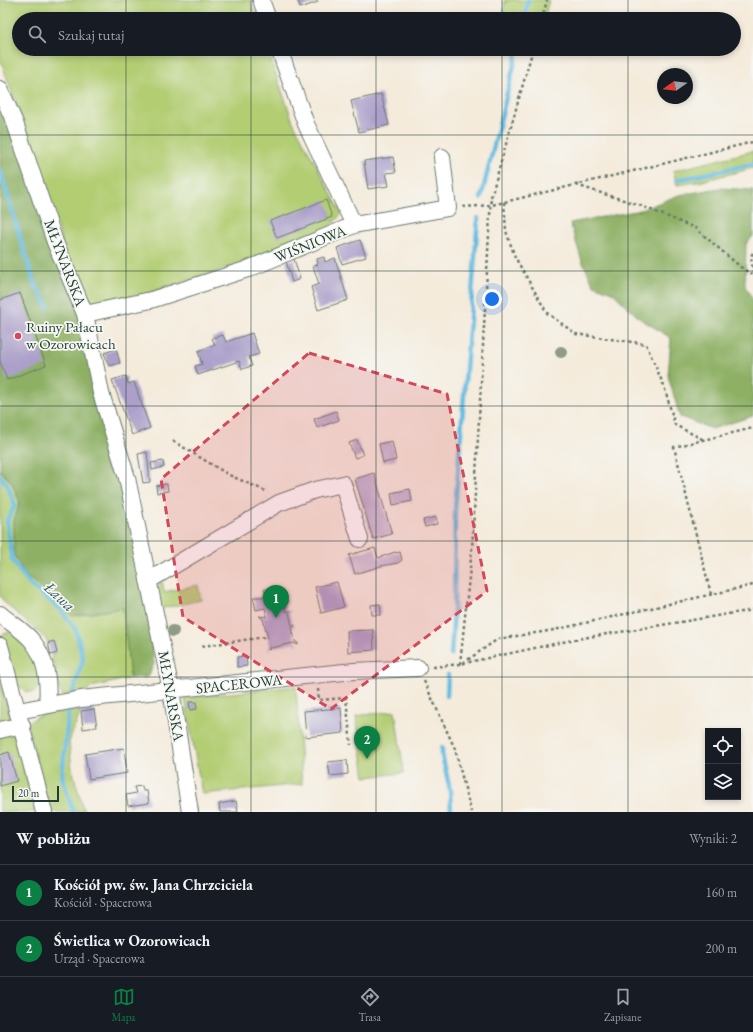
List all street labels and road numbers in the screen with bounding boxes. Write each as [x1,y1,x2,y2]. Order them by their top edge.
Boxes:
street label: MŁYNARSKA [40,217,91,309]
street label: WIŚNIOWA [271,220,349,267]
street label: MŁYNARSKA [154,649,189,743]
street label: SPACEROWA [195,669,284,697]

